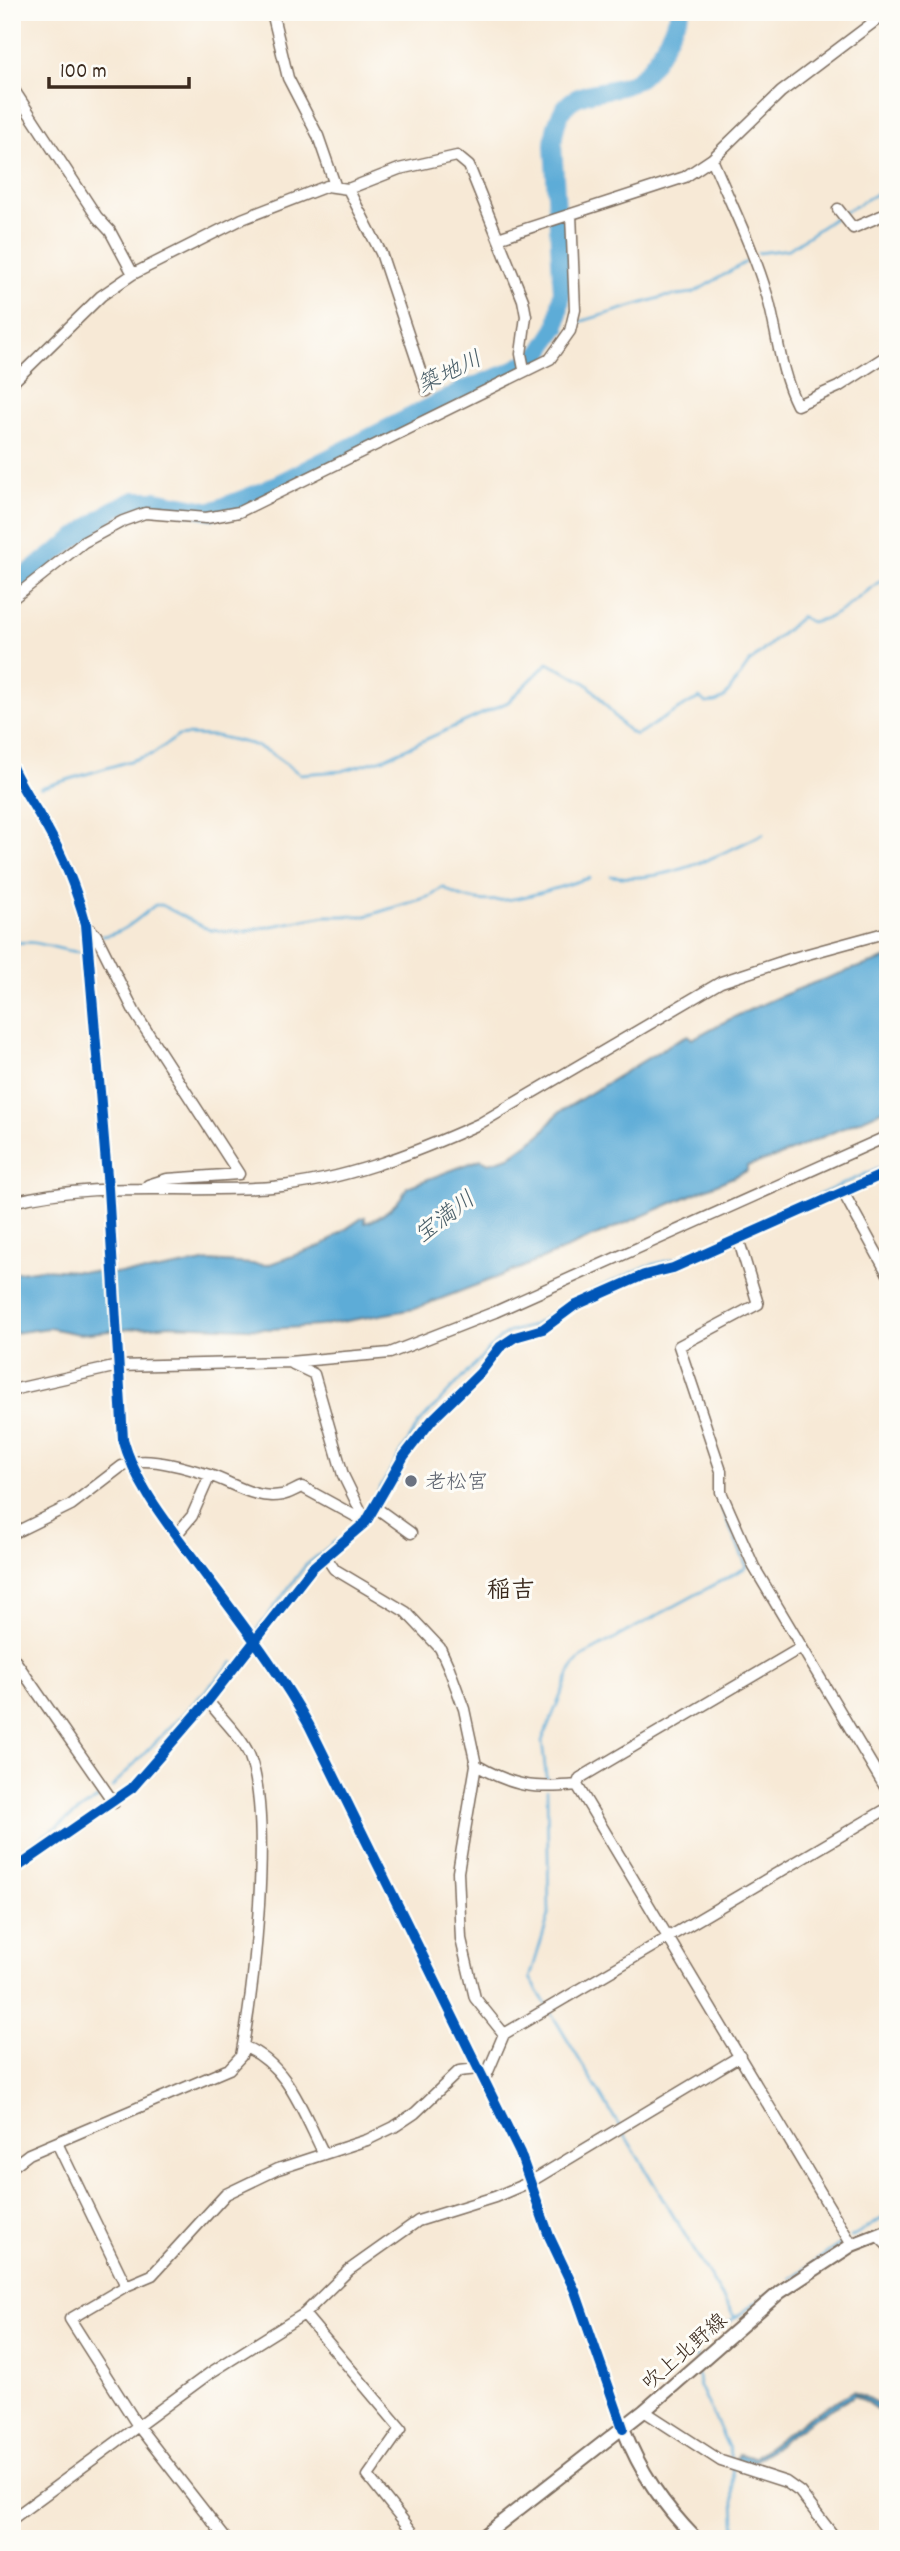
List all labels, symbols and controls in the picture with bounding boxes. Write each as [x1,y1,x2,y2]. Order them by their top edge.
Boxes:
scale bar [49,46,189,90]
text: 100 m [60,58,107,88]
water label: 築地川 [412,344,489,404]
water label: 宝満川 [409,1185,484,1253]
place label: 老松宮 [425,1469,488,1499]
marker: 老松宮 [403,1473,419,1489]
district label: 稲吉 [487,1575,535,1609]
street label: 吹上北野線 [637,2308,735,2399]

